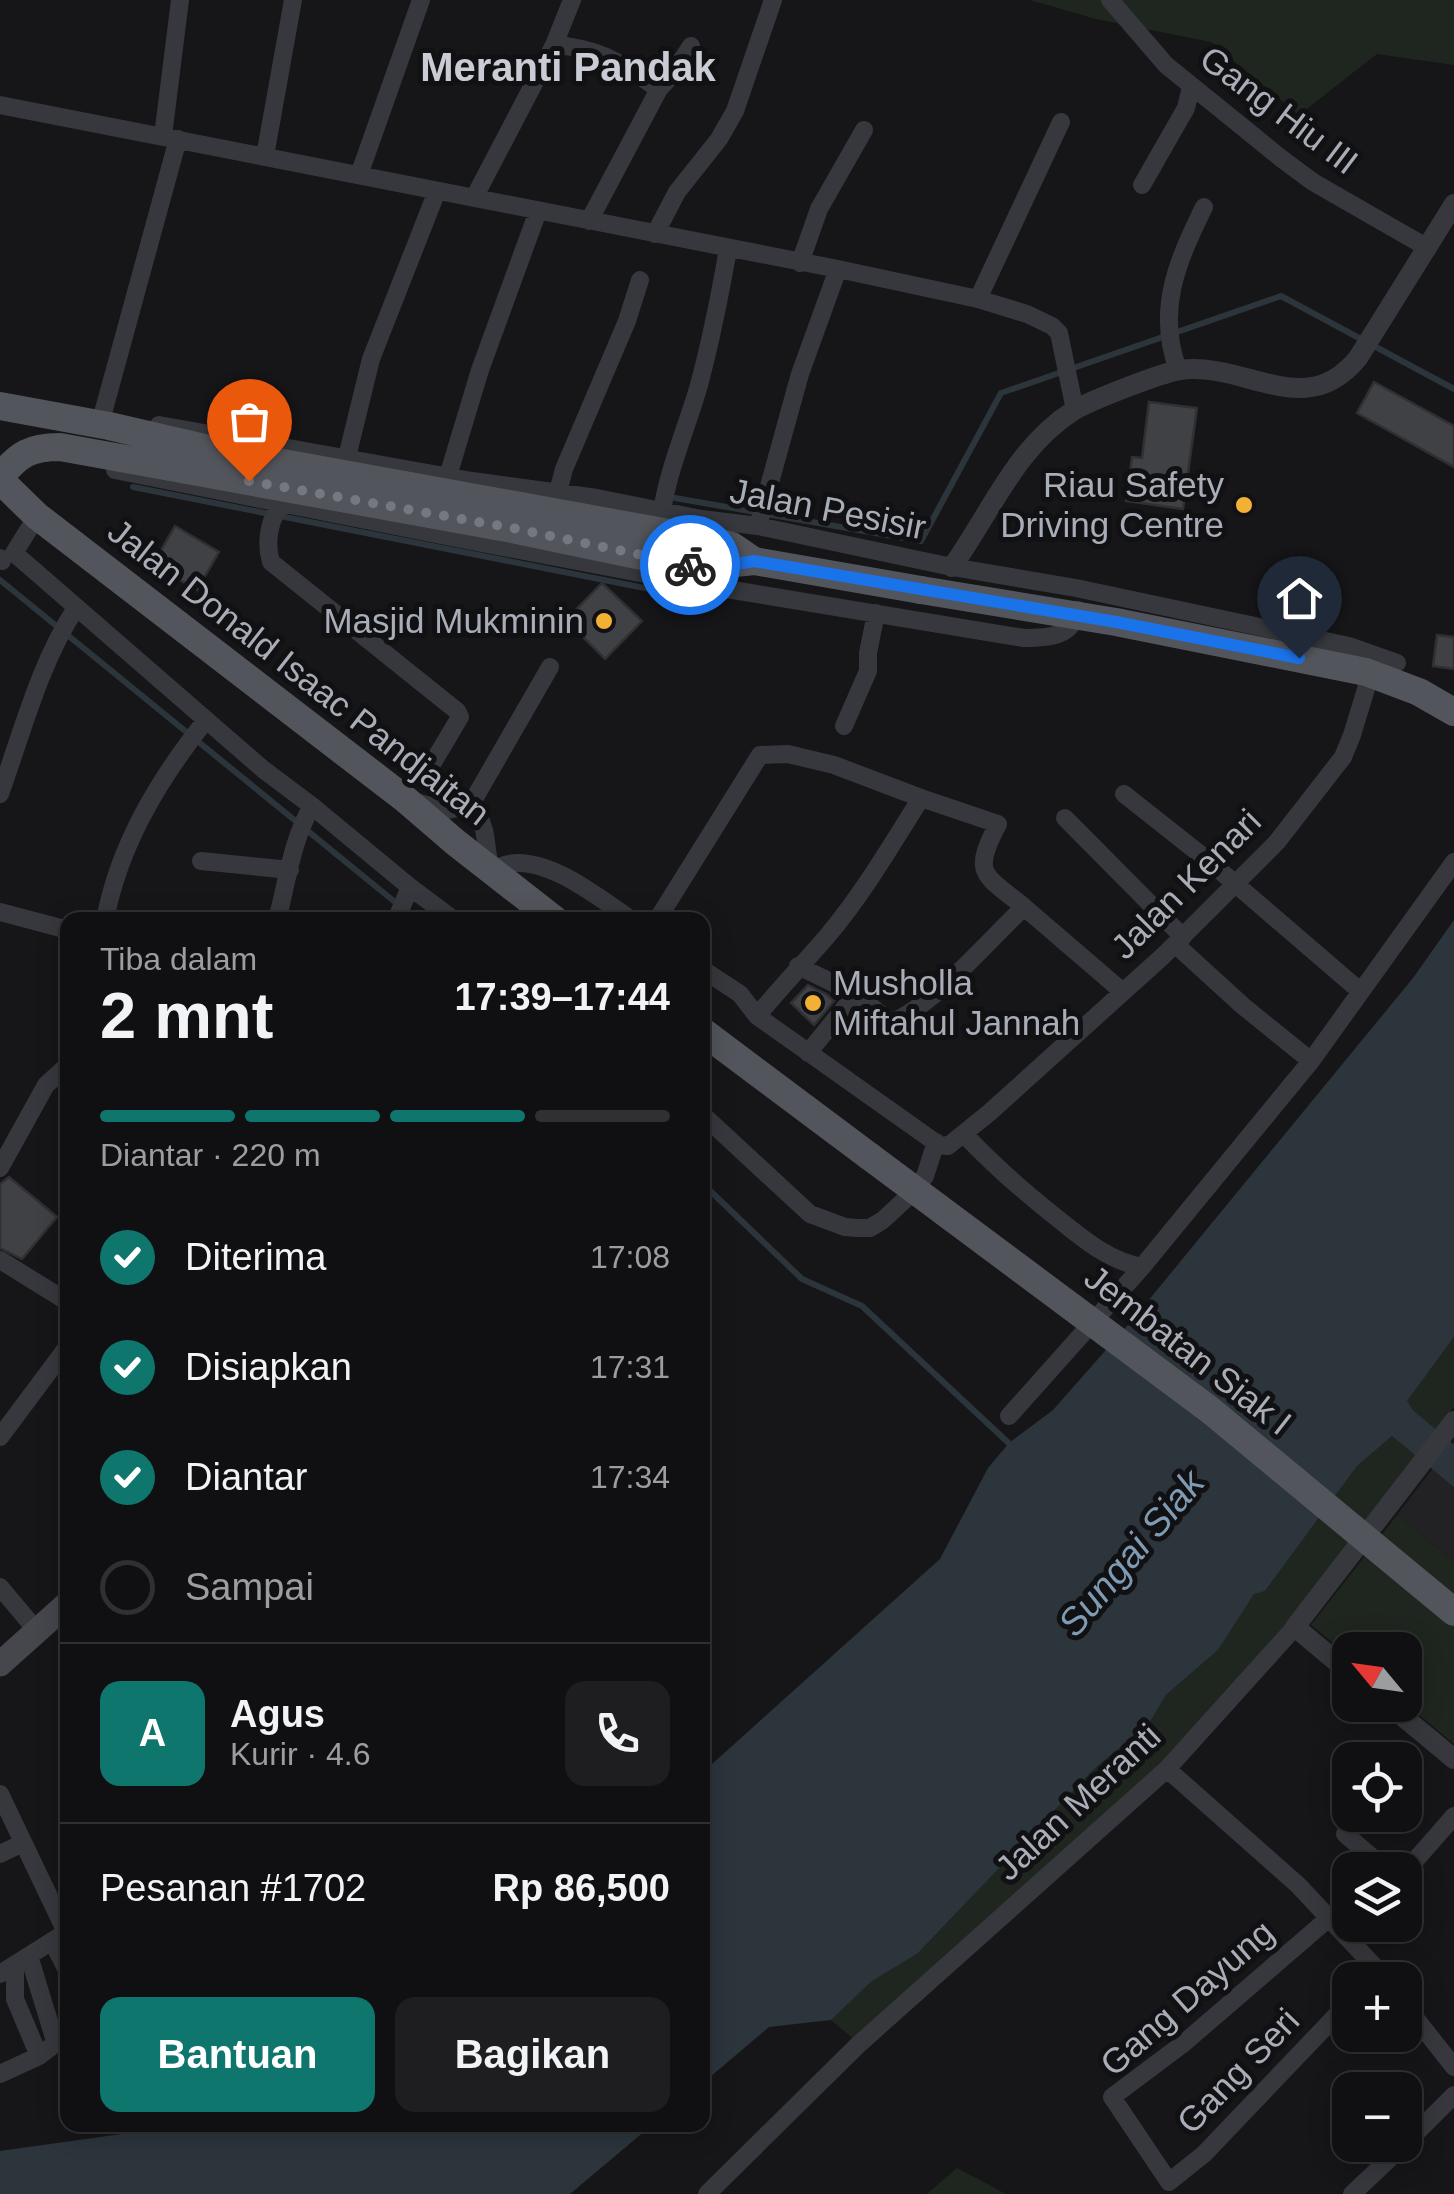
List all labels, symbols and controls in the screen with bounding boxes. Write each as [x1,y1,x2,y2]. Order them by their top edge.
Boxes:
street label: Gang Hiu III [1193,38,1366,181]
district label: Meranti Pandak [420,45,717,89]
pin [207,379,292,482]
icon: bag [222,394,277,449]
place label: Riau Safety Driving Centre [1000,465,1224,544]
street label: Jalan Pesisir [727,470,930,547]
marker: Riau Safety Driving Centre [1233,494,1255,516]
street label: Jalan Donald Isaac Pandjaitan [101,511,498,833]
courier [640,515,740,615]
icon: bike [663,538,718,593]
pin [1257,556,1342,659]
icon: home [1272,571,1327,626]
place label: Masjid Mukminin [323,601,584,640]
marker: Masjid Mukminin [593,610,615,632]
street label: Jalan Kenari [1103,801,1268,966]
text: Tiba dalam [100,941,257,977]
place label: Musholla Miftahul Jannah [833,963,1080,1042]
text: 17:39–17:44 [454,976,670,1018]
text: 2 mnt [100,979,273,1052]
marker: Musholla Miftahul Jannah [802,992,824,1014]
text: Diantar · 220 m [100,1137,321,1173]
icon: check [100,1230,155,1285]
text: Diterima [185,1236,326,1278]
text: 17:08 [590,1239,670,1275]
street label: Jembatan Siak I [1077,1257,1299,1442]
icon: check [100,1340,155,1395]
text: Disiapkan [185,1346,352,1388]
text: 17:31 [590,1349,670,1385]
icon: check [100,1450,155,1505]
text: Diantar [185,1456,308,1498]
text: 17:34 [590,1459,670,1495]
water label: Sungai Siak [1050,1460,1214,1644]
text: Sampai [185,1566,314,1608]
north arrow [1332,1632,1422,1722]
map controls [1332,1632,1422,2162]
button: phone [565,1681,670,1786]
text: Agus [230,1693,325,1735]
text: A [139,1712,166,1754]
street label: Jalan Meranti [988,1716,1168,1888]
text: Kurir · 4.6 [230,1736,370,1772]
button: locate [1332,1742,1422,1832]
button: layers [1332,1852,1422,1942]
text: Pesanan #1702 [100,1867,366,1909]
text: Rp 86,500 [493,1867,670,1909]
street label: Gang Dayung [1092,1912,1281,2083]
button: + [1332,1962,1422,2052]
button: Bantuan [100,1997,375,2112]
button: Bagikan [395,1997,670,2112]
street label: Gang Seri [1169,2000,1306,2141]
button: − [1332,2072,1422,2162]

